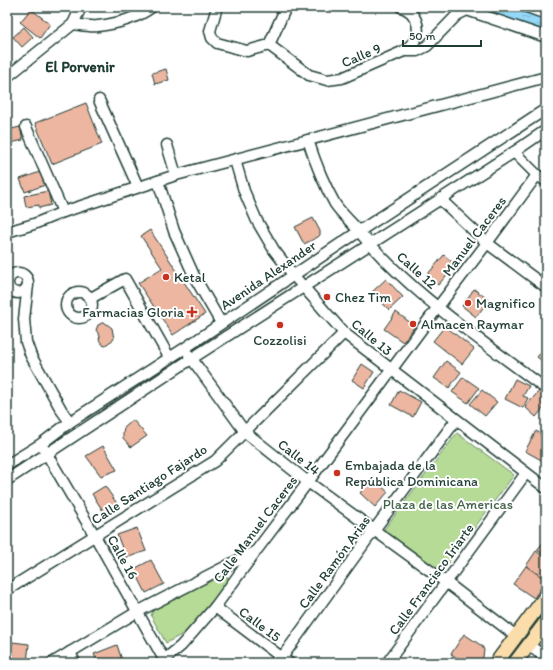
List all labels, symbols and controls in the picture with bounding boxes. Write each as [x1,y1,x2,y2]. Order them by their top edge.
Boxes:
scale bar [403,22,481,48]
text: 50 m [409,29,435,43]
street label: Calle 9 [339,40,384,71]
district label: El Porvenir [45,58,115,76]
street label: Manuel Caceres [439,193,510,280]
street label: Avenida Alexander [217,237,320,314]
street label: Calle 12 [393,248,441,293]
place label: Ketal [174,269,206,286]
marker: Ketal [161,272,171,282]
place label: Chez Tim [335,289,391,306]
marker: Chez Tim [322,292,332,302]
place label: Magnifico [476,295,535,312]
marker: Magnifico [463,298,473,308]
place label: Farmacias Gloria [82,304,185,321]
marker: Farmacias Gloria [187,307,197,317]
street label: Calle 13 [348,315,396,360]
place label: Almacen Raymar [421,316,524,333]
marker: Almacen Raymar [408,319,418,329]
marker: Cozzolisi [275,320,285,330]
place label: Cozzolisi [253,332,307,349]
street label: Calle 14 [274,436,324,480]
street label: Calle Santiago Fajardo [88,441,210,528]
place label: Embajada de la República Dominicana [345,457,478,490]
marker: Embajada de la República Dominicana [332,468,342,478]
street label: Calle Manuel Caceres [210,472,301,586]
park label: Plaza de las Americas [383,496,513,513]
street label: Calle Ramón Arias [295,512,374,612]
street label: Calle Francisco Iriarte [385,520,478,638]
street label: Calle 16 [104,532,142,582]
street label: Calle 15 [235,603,284,646]

